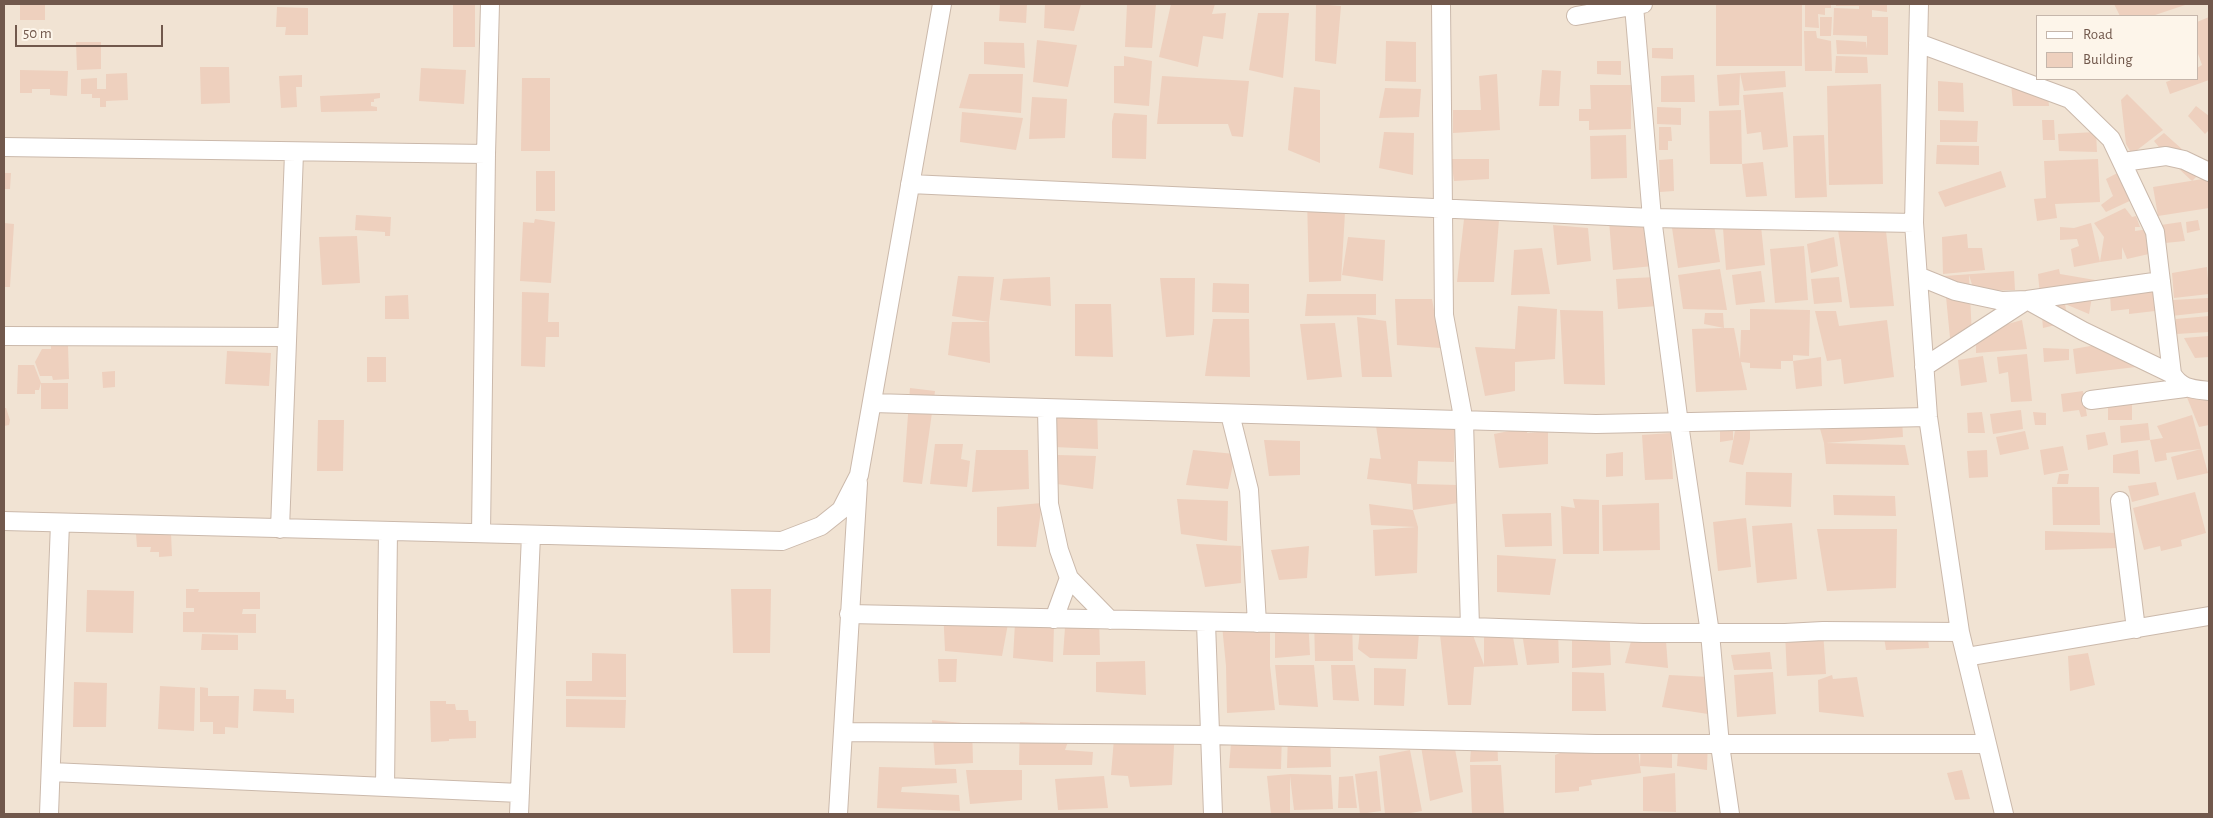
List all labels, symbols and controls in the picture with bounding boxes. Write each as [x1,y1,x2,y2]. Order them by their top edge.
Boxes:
scale bar [18,15,165,47]
legend [2036,15,2198,80]
text: 50 m [23,26,52,41]
text: Road [2083,27,2113,42]
text: Building [2083,52,2133,67]

